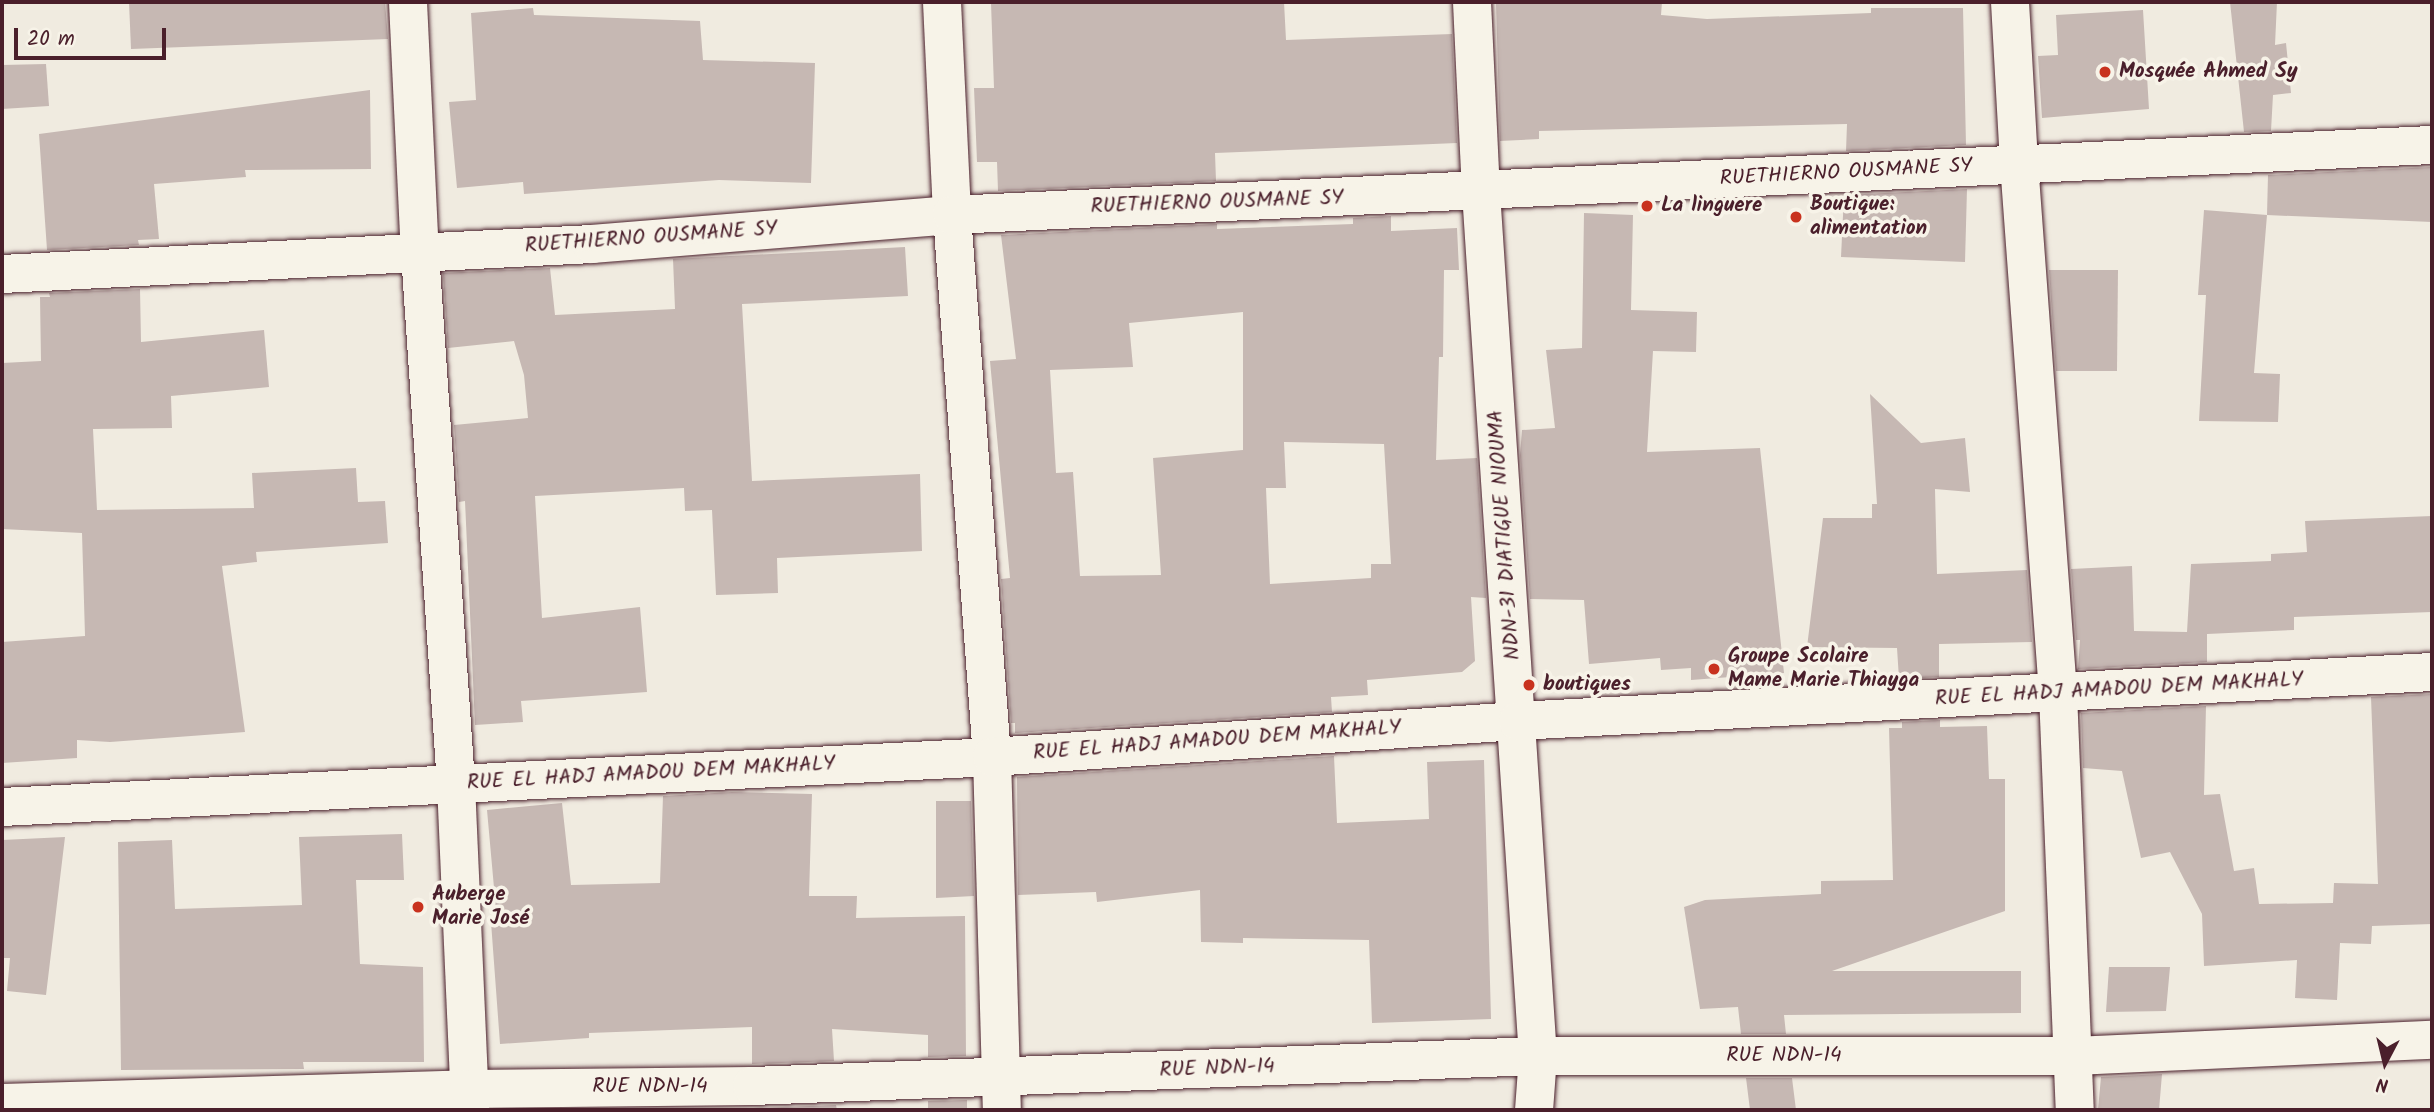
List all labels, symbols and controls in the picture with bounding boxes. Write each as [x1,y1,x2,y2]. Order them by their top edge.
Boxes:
scale bar [18,14,170,58]
text: 20 m [27,23,75,56]
place label: Mosquée Ahmed Sy [2119,59,2298,85]
marker: Mosquée Ahmed Sy [2097,64,2113,80]
street label: RUETHIERNO OUSMANE SY [1719,154,1973,192]
street label: RUETHIERNO OUSMANE SY [1090,186,1344,220]
place label: Boutique: alimentation [1810,192,1927,242]
place label: La linguere [1661,193,1762,219]
marker: La linguere [1639,198,1655,214]
marker: Boutique: alimentation [1788,209,1804,225]
street label: RUETHIERNO OUSMANE SY [524,217,778,259]
street label: NDN-31 DIATIGUE NIOUMA [1484,409,1526,661]
place label: Groupe Scolaire Mame Marie Thiayga [1728,644,1919,694]
marker: Groupe Scolaire Mame Marie Thiayga [1706,661,1722,677]
street label: RUE EL HADJ AMADOU DEM MAKHALY [1934,668,2304,712]
place label: boutiques [1543,672,1631,698]
marker: boutiques [1521,677,1537,693]
street label: RUE EL HADJ AMADOU DEM MAKHALY [1032,716,1402,766]
street label: RUE EL HADJ AMADOU DEM MAKHALY [466,752,836,796]
place label: Auberge Marie José [432,882,529,932]
marker: Auberge Marie José [410,899,426,915]
north arrow [2350,1028,2420,1098]
street label: RUE NDN-14 [1726,1043,1842,1069]
street label: RUE NDN-14 [1159,1054,1275,1084]
text: N [2375,1068,2390,1099]
street label: RUE NDN-14 [592,1074,708,1100]

